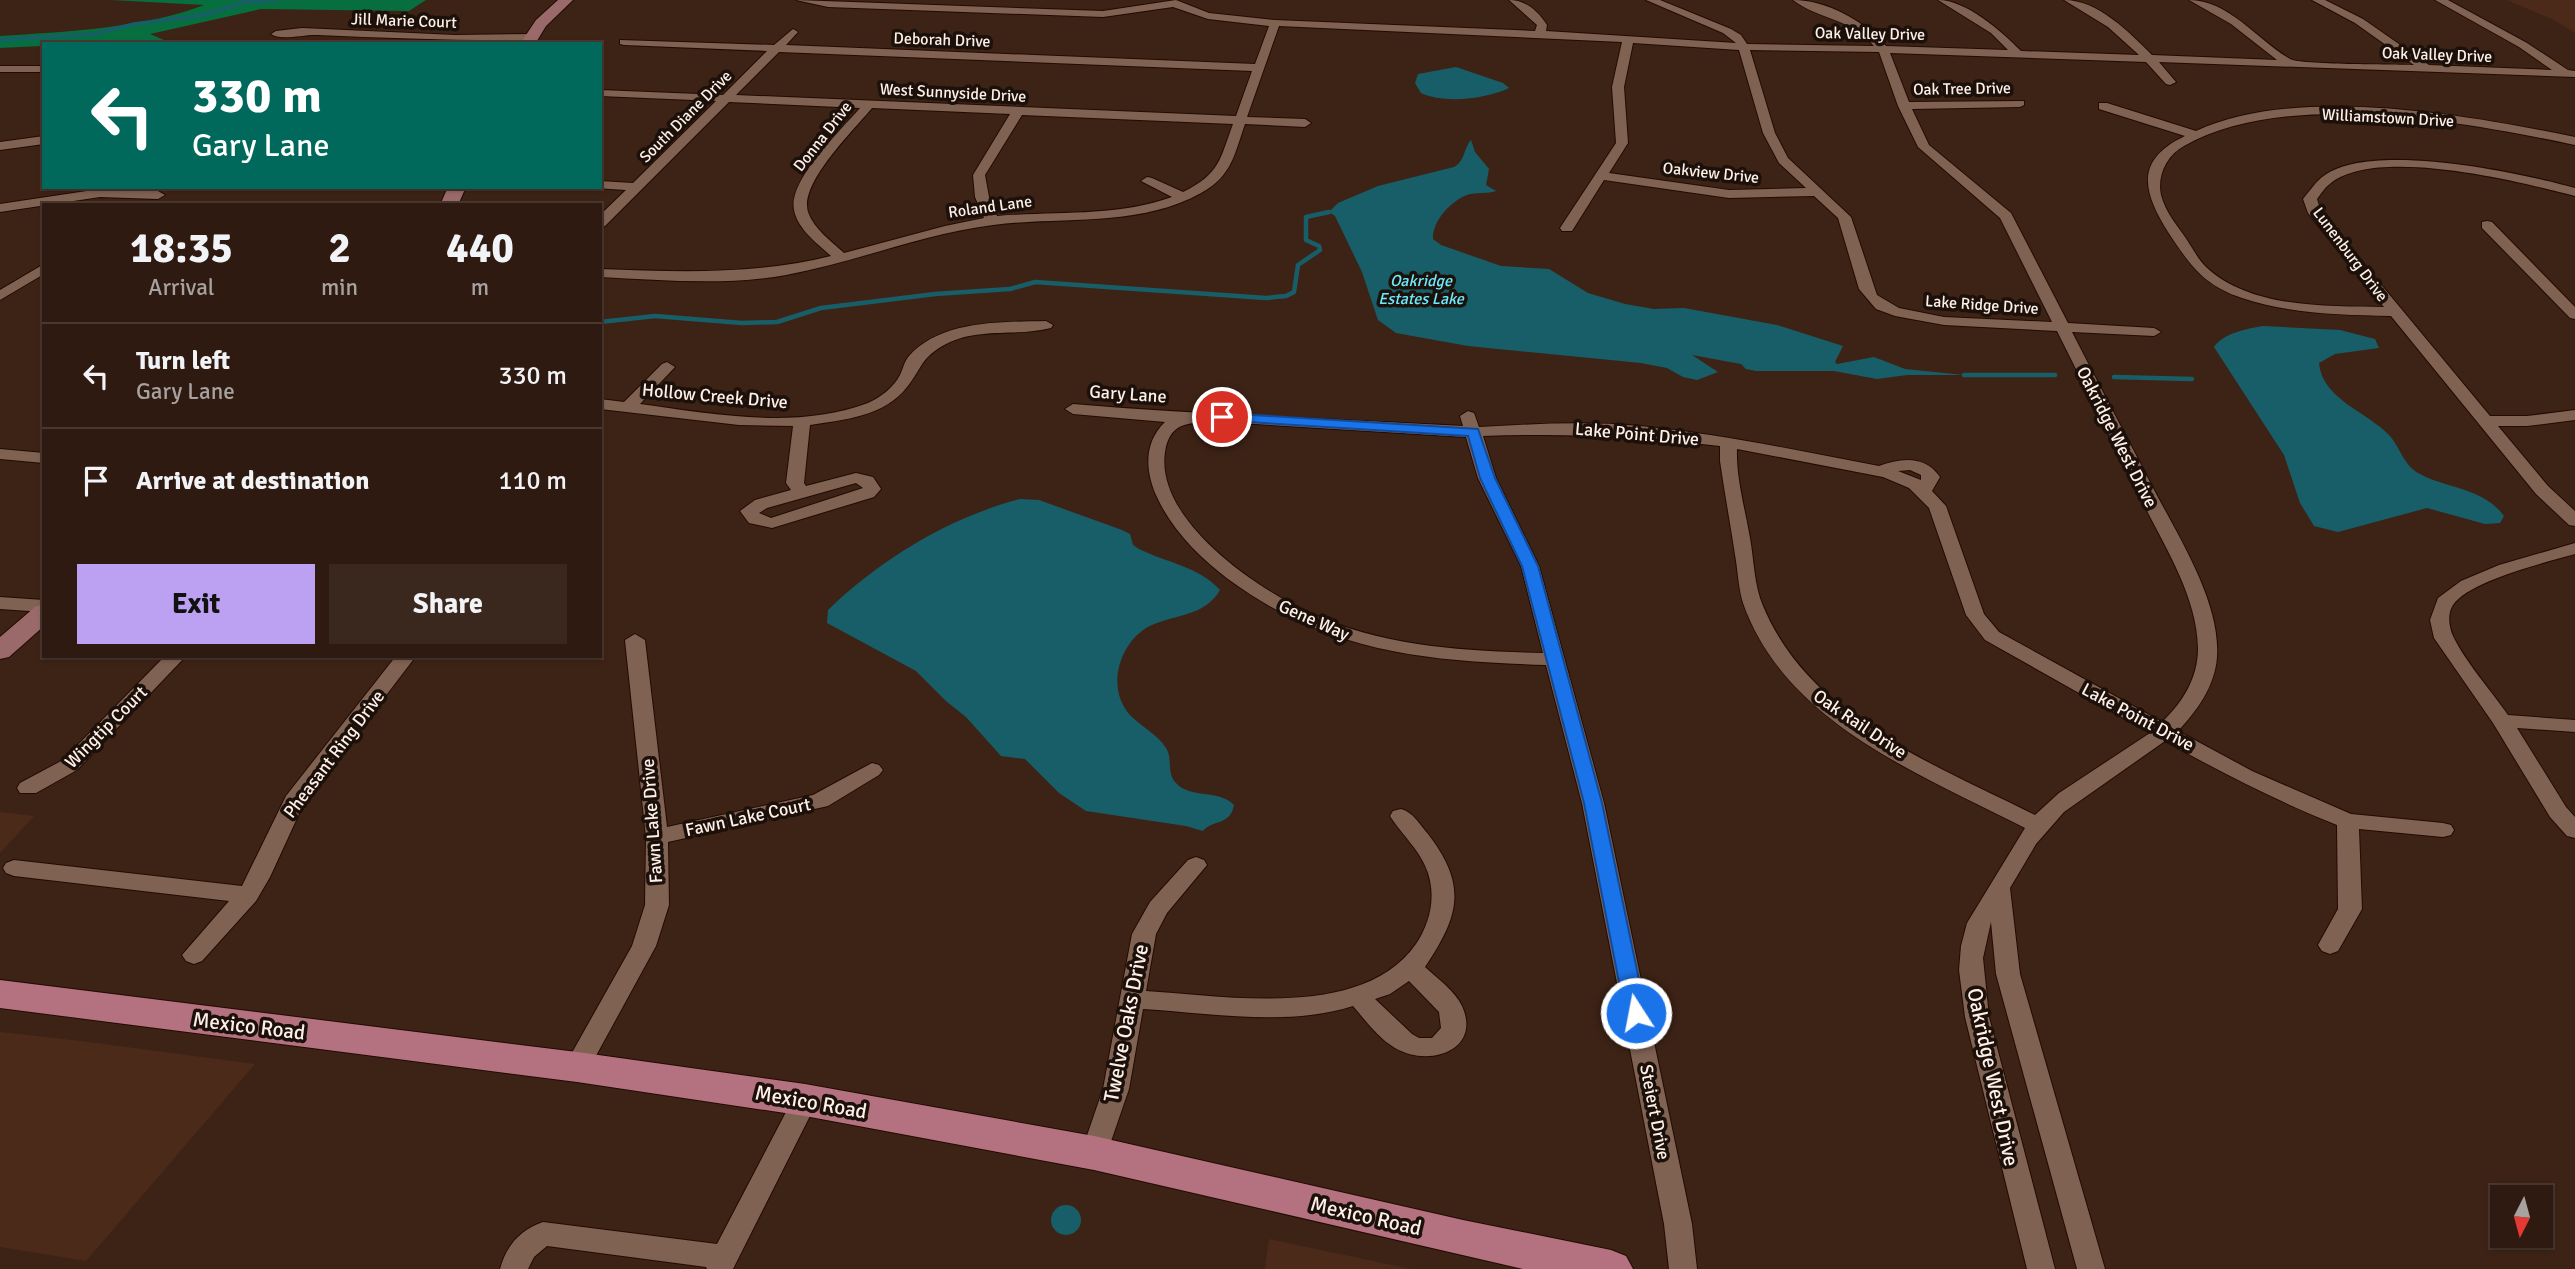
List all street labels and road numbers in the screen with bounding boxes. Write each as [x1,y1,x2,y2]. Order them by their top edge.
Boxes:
street label: Jill Marie Court [351,9,458,33]
street label: Oak Valley Drive [1815,23,1925,45]
street label: Deborah Drive [893,28,991,52]
street label: Oak Valley Drive [2381,43,2492,67]
street label: South Diane Drive [635,66,736,167]
street label: Oak Tree Drive [1913,78,2011,100]
street label: West Sunnyside Drive [879,79,1027,107]
street label: Donna Drive [789,98,856,176]
street label: Williamstown Drive [2321,105,2455,131]
street label: Oakview Drive [1662,158,1760,188]
street label: Roland Lane [947,191,1033,223]
street label: Lunenburg Drive [2308,204,2392,306]
street label: Lake Ridge Drive [1925,291,2039,319]
street label: Oakridge West Drive [2072,363,2162,511]
street label: Hollow Creek Drive [641,379,789,413]
street label: Gary Lane [1089,380,1167,408]
street label: Lake Point Drive [1574,418,1700,450]
street label: Gene Way [1275,595,1353,646]
street label: Lake Point Drive [2078,678,2198,756]
street label: Wingtip Court [60,681,152,773]
street label: Oak Rail Drive [1809,685,1911,763]
street label: Pheasant Ring Drive [279,686,389,822]
street label: Fawn Lake Drive [637,758,667,884]
street label: Fawn Lake Court [683,793,813,841]
street label: Twelve Oaks Drive [1098,942,1154,1104]
street label: Oakridge West Drive [1961,986,2025,1168]
street label: Mexico Road [191,1006,307,1046]
street label: Steiert Drive [1635,1063,1675,1161]
street label: Mexico Road [753,1079,869,1125]
street label: Mexico Road [1308,1191,1424,1241]

